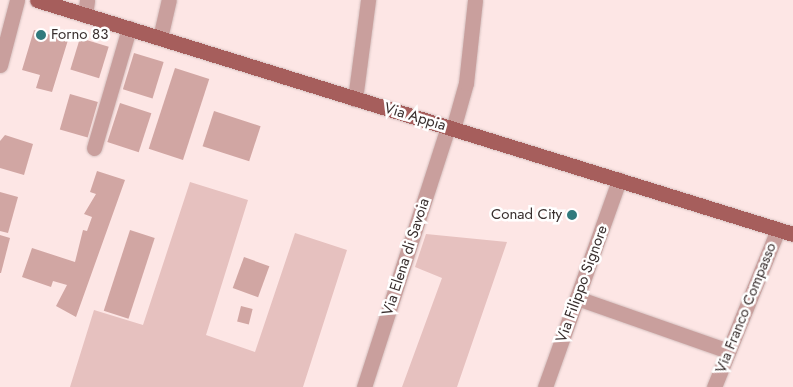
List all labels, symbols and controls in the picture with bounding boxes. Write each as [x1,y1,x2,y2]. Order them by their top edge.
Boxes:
place label: Forno 83 [51,26,108,44]
marker: Forno 83 [35,29,47,41]
street label: Via Appia [382,99,448,135]
street label: Via Elena di Savoia [379,196,433,318]
place label: Conad City [491,206,562,224]
marker: Conad City [566,209,578,221]
street label: Via Filippo Signore [552,223,612,345]
street label: Via Franco Compasso [712,240,780,376]

